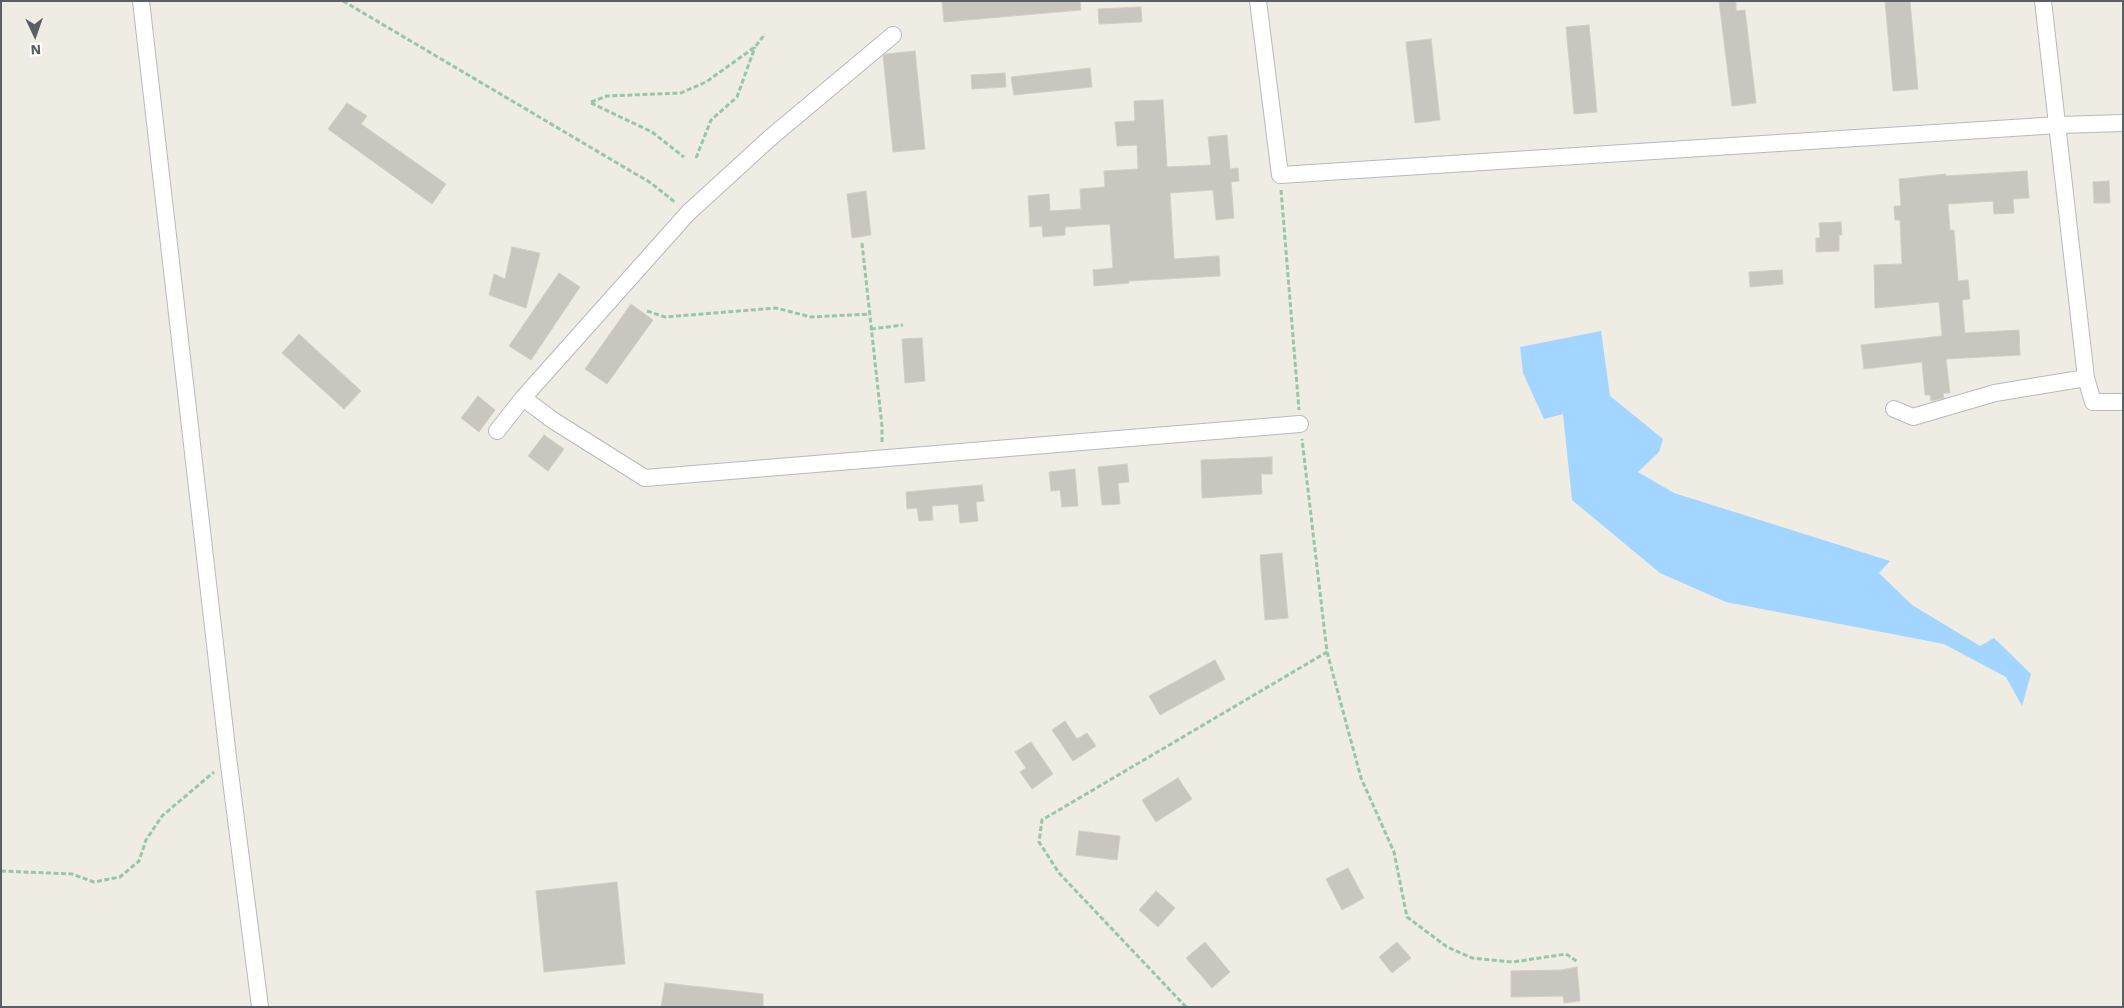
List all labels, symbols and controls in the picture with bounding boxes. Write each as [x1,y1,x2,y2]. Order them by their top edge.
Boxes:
north arrow [10,10,60,60]
text: N [30,42,41,58]

